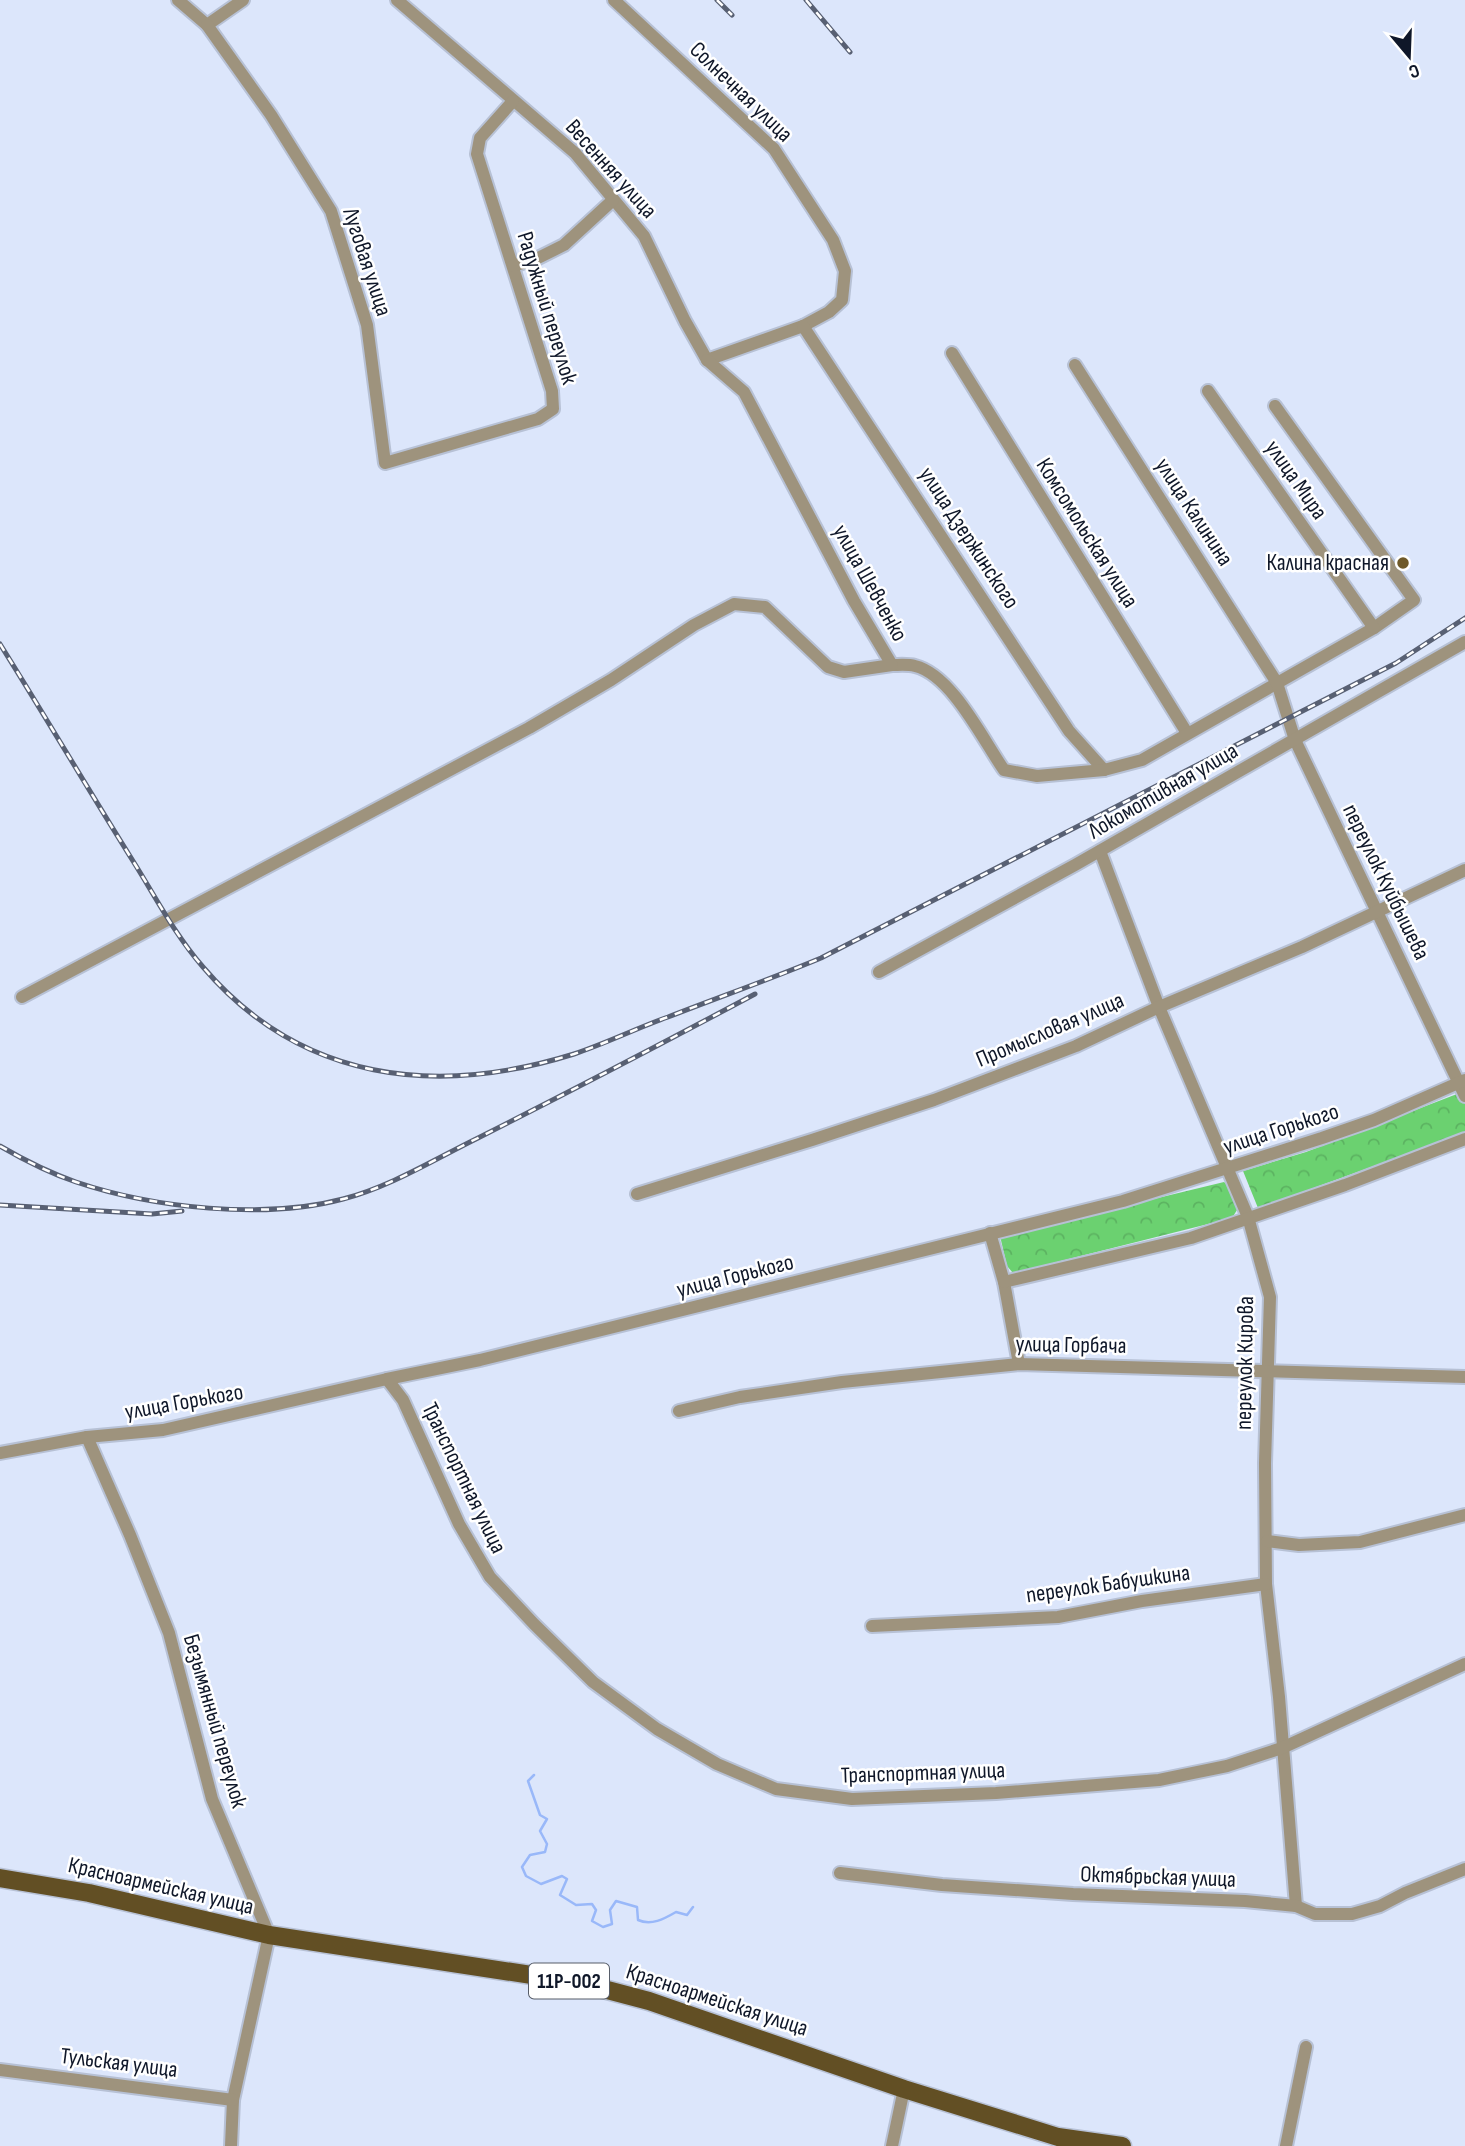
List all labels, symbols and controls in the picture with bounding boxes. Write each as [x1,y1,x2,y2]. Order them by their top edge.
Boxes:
north arrow [1374,21,1444,91]
street label: Солнечная улица [684,36,798,148]
text: С [1405,58,1422,83]
street label: Весенняя улица [559,114,663,224]
street label: Луговая улица [336,203,398,320]
street label: Радужный переулок [511,228,584,388]
street label: улица Мира [1259,435,1333,525]
street label: Комсомольская улица [1030,453,1144,613]
street label: улица Калинина [1149,453,1239,571]
street label: улица Дзержинского [913,462,1025,614]
street label: улица Шевченко [826,520,914,646]
place label: Калина красная [1267,549,1389,577]
marker: Калина красная [1395,555,1411,571]
street label: Локомотивная улица [1082,737,1243,846]
street label: переулок Куйбышева [1336,799,1436,965]
street label: Промысловая улица [972,986,1128,1074]
street label: улица Горького [1220,1097,1342,1161]
street label: улица Горького [674,1248,796,1304]
street label: переулок Кирова [1230,1296,1260,1430]
street label: улица Горбача [1015,1330,1127,1360]
street label: улица Горького [123,1378,245,1426]
street label: Транспортная улица [415,1398,513,1558]
street label: переулок Бабушкина [1024,1559,1192,1609]
street label: Безымянный переулок [177,1631,253,1811]
street label: Транспортная улица [840,1756,1006,1790]
street label: Красноармейская улица [66,1851,256,1921]
street label: Октябрьская улица [1080,1860,1236,1894]
street label: Красноармейская улица [623,1957,811,2043]
road number: 11Р-002 [529,1964,609,1998]
street label: Тульская улица [59,2042,179,2084]

